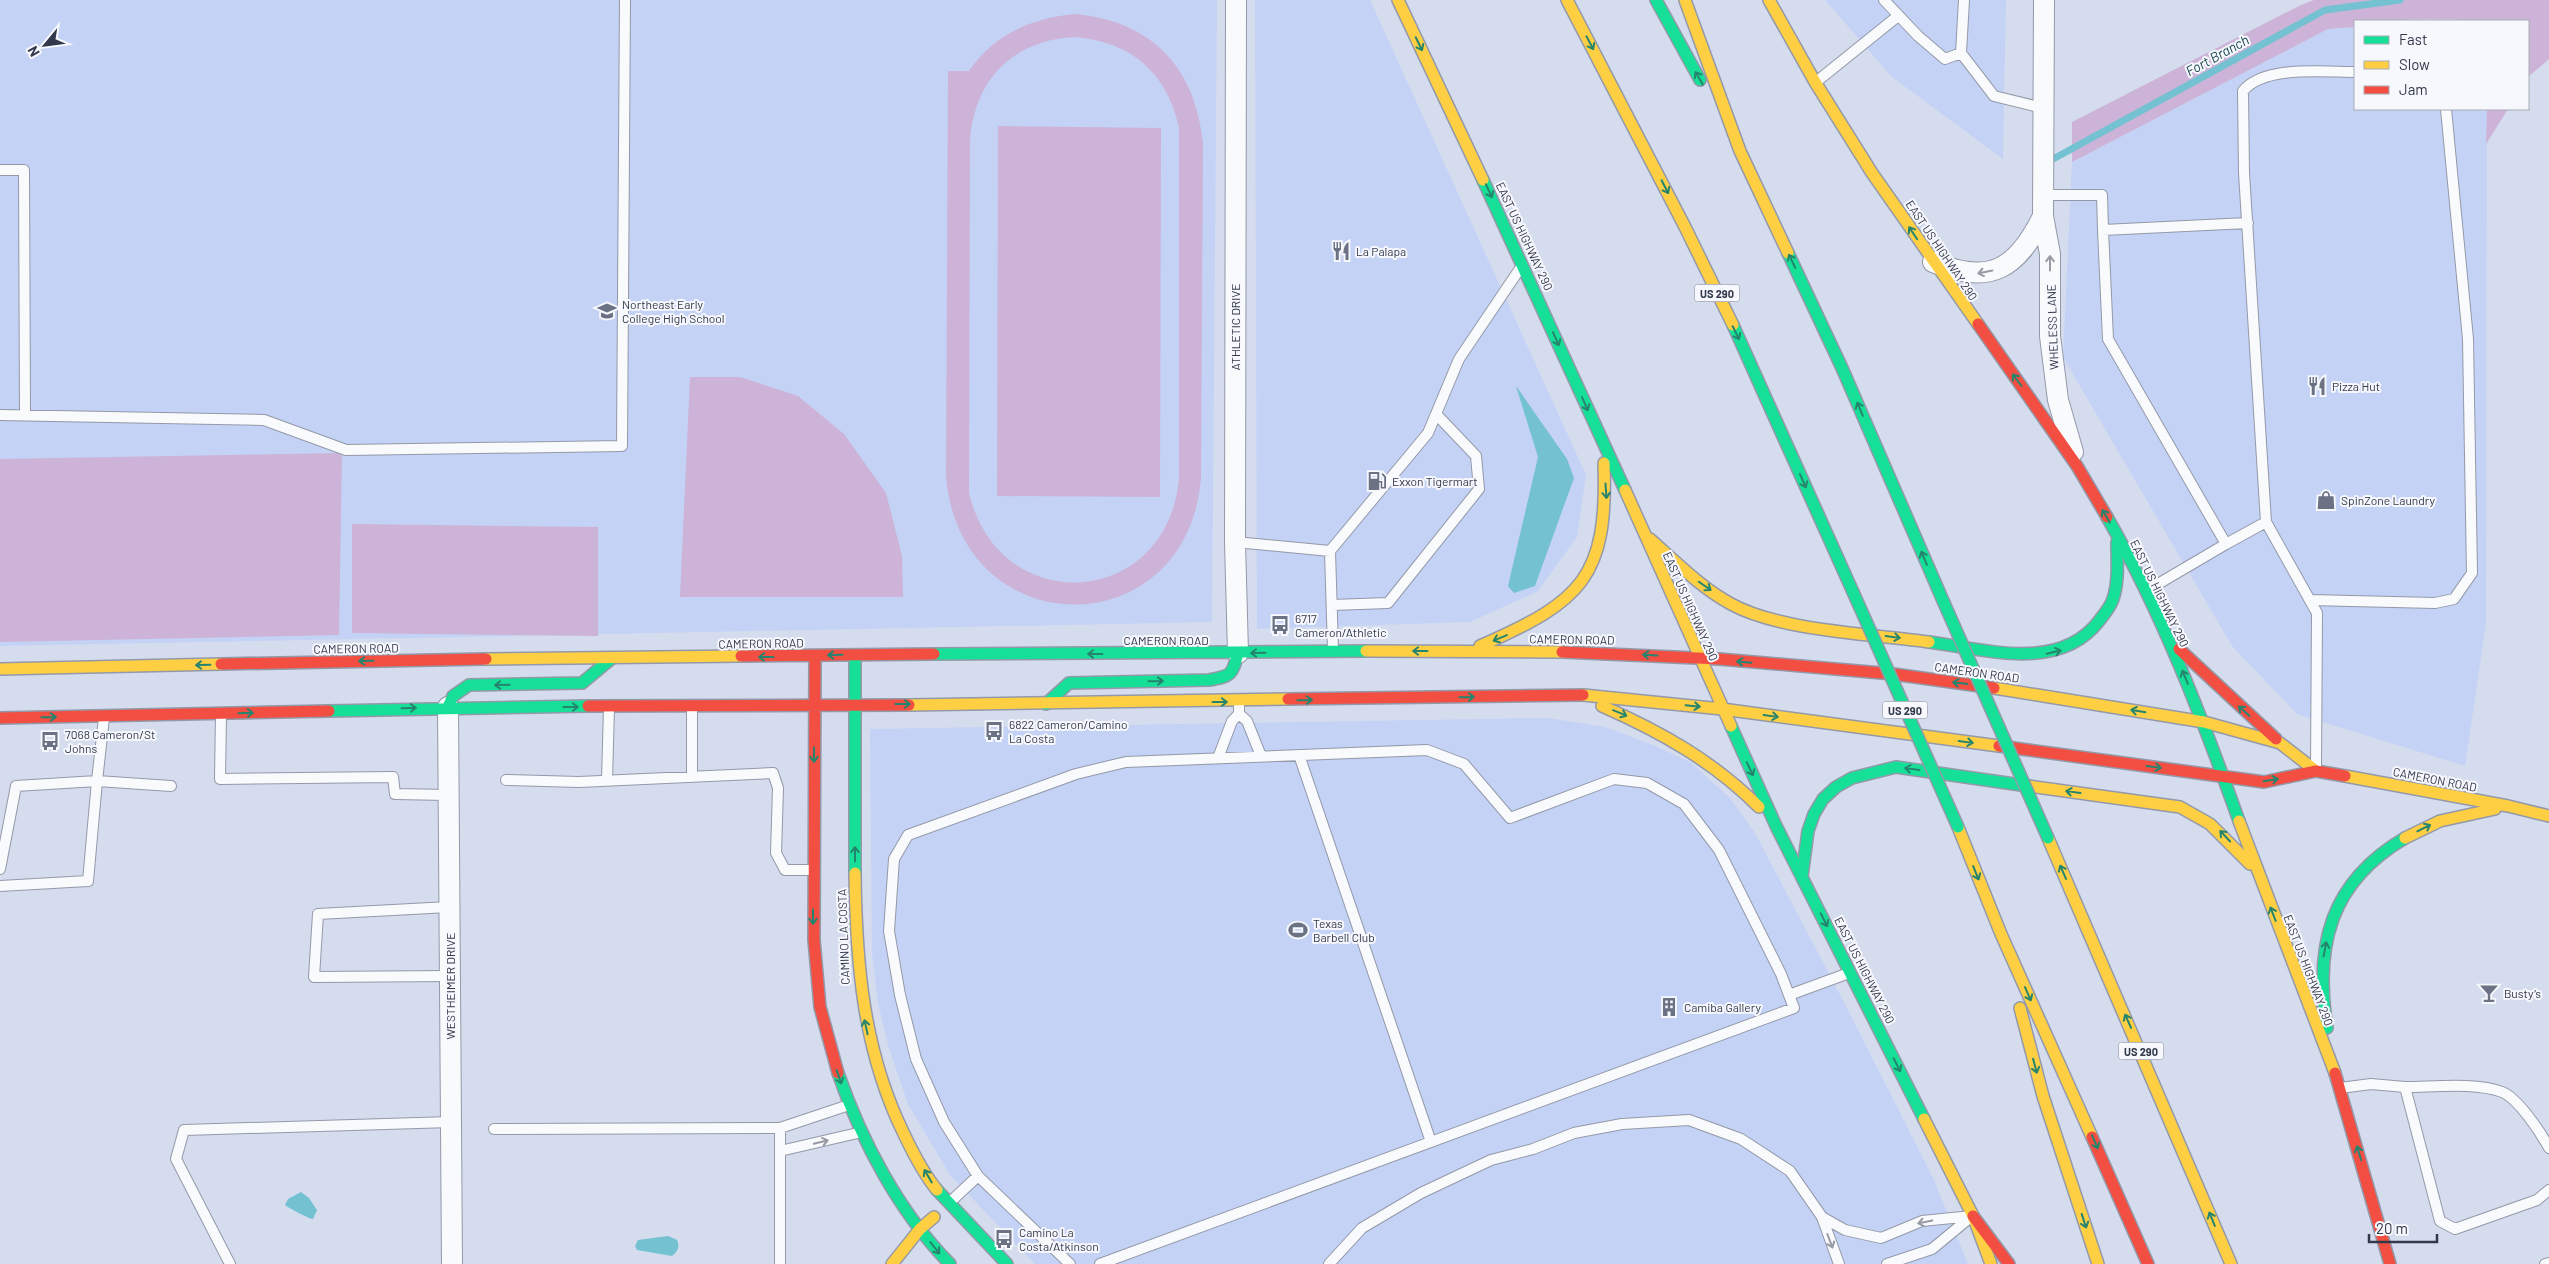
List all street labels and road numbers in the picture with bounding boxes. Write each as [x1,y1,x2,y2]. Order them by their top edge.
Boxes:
street label: EAST US HIGHWAY 290 [1494,180,1556,292]
street label: EAST US HIGHWAY 290 [1903,197,1981,303]
street label: ATHLETIC DRIVE [1228,284,1242,370]
road number: US 290 [1694,284,1740,302]
street label: WHELESS LANE [2044,284,2060,370]
street label: EAST US HIGHWAY 290 [2128,537,2192,649]
street label: EAST US HIGHWAY 290 [1661,549,1721,663]
street label: CAMERON ROAD [1529,631,1615,647]
street label: CAMERON ROAD [1123,633,1209,647]
street label: CAMERON ROAD [718,635,804,651]
street label: CAMERON ROAD [313,640,399,656]
street label: CAMERON ROAD [1934,659,2020,685]
road number: US 290 [1882,702,1928,718]
street label: CAMERON ROAD [2392,764,2478,794]
street label: CAMINO LA COSTA [834,889,852,985]
street label: EAST US HIGHWAY 290 [2281,912,2337,1028]
street label: EAST US HIGHWAY 290 [1832,914,1898,1026]
street label: WESTHEIMER DRIVE [443,932,457,1040]
road number: US 290 [2118,1042,2164,1060]

